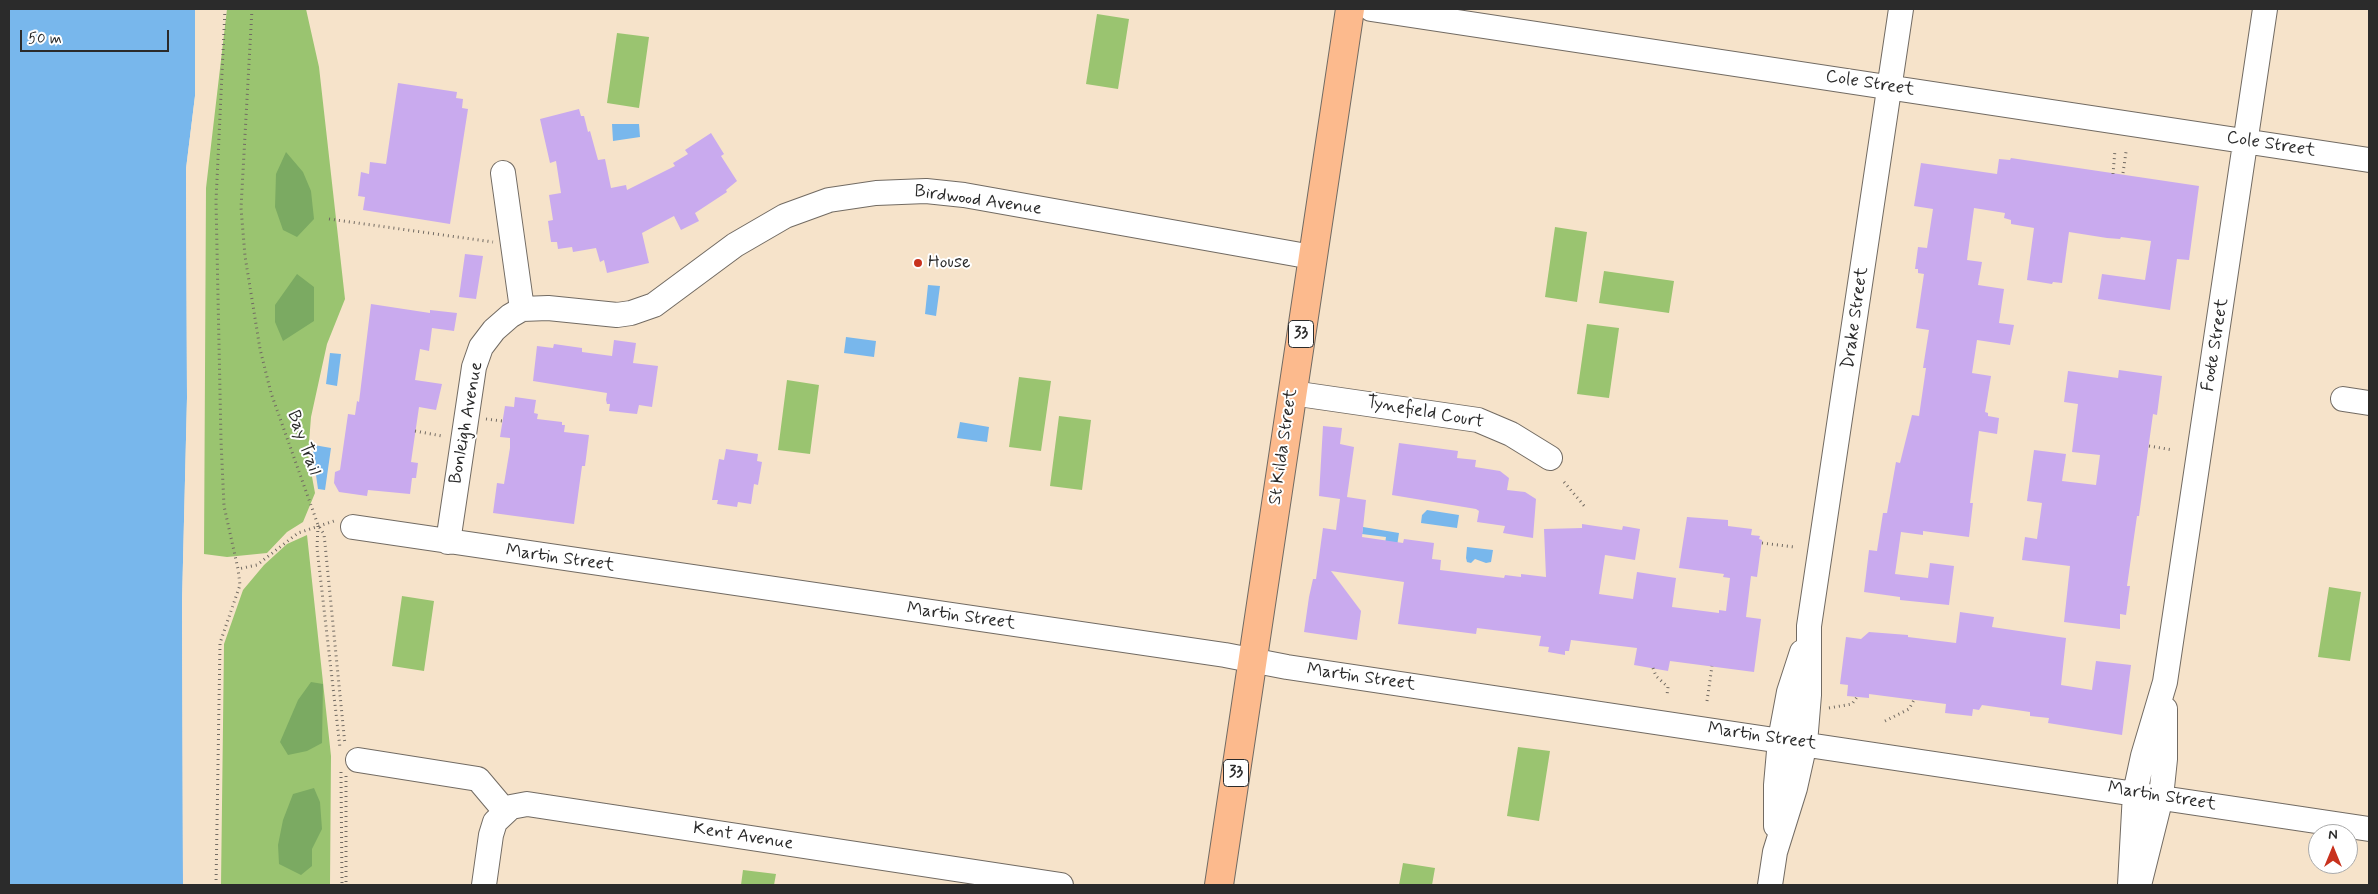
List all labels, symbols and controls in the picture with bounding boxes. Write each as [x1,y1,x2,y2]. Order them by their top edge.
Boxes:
scale bar [22,20,171,52]
text: 50 m [28,29,62,49]
street label: Cole Street [1824,66,1916,102]
street label: Cole Street [2225,127,2317,163]
street label: Birdwood Avenue [913,181,1043,221]
place label: House [928,252,971,274]
marker: House [912,257,924,269]
street label: Drake Street [1838,266,1874,370]
street label: Foote Street [2198,297,2234,393]
road number: 33 [1288,320,1314,348]
street label: Bonleigh Avenue [446,360,488,486]
street label: St Kilda Street [1265,387,1303,507]
street label: Tynefield Court [1365,392,1485,434]
street label: Bay Trail [281,408,325,478]
street label: Martin Street [504,541,616,577]
street label: Martin Street [905,599,1017,635]
street label: Martin Street [1305,660,1417,696]
street label: Martin Street [1706,719,1818,755]
road number: 33 [1224,760,1248,786]
street label: Martin Street [2106,778,2218,816]
street label: Kent Avenue [691,818,795,856]
north arrow [2308,824,2358,874]
text: N [2328,826,2338,844]

